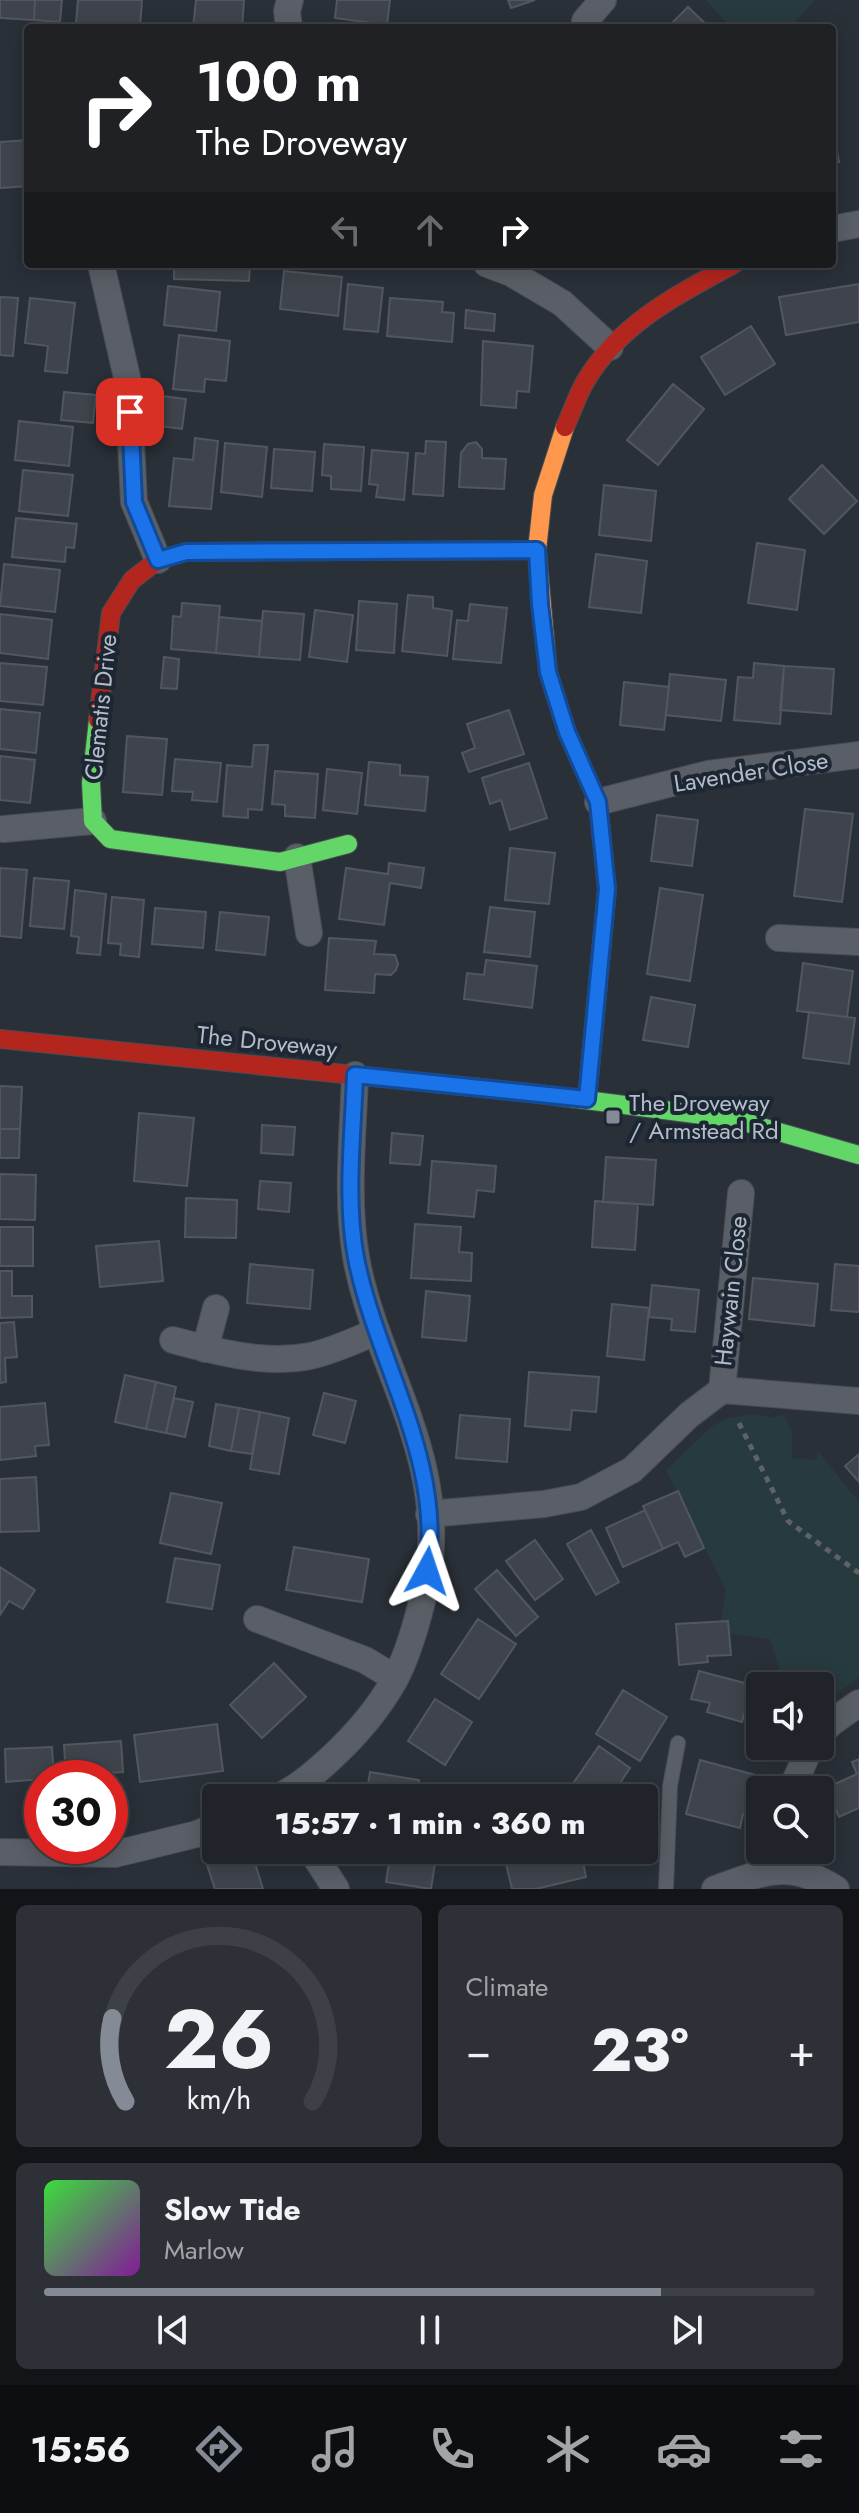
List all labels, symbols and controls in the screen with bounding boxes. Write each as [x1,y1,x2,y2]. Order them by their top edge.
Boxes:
text: 100 m [196,41,361,122]
icon: right [64,56,168,160]
text: The Droveway [196,116,407,168]
icon: left [324,208,368,252]
icon: ahead [408,208,452,252]
icon: right [492,208,536,252]
pin [96,378,164,446]
icon: arrive [108,390,152,434]
street label: Clematis Drive [75,632,126,782]
street label: Lavender Close [671,742,831,801]
street label: The Droveway [195,1017,339,1066]
place label: The Droveway / Armstead Rd [629,1085,779,1148]
marker: The Droveway / Armstead Rd [604,1108,622,1126]
street label: Haywain Close [705,1214,756,1368]
position arrow [385,1529,469,1613]
map controls [746,1672,834,1864]
button: sound [746,1672,834,1760]
speed limit sign: 30 [24,1760,128,1864]
button: search [746,1776,834,1864]
text: 15:57 · 1 min · 360 m [275,1802,585,1845]
text: Climate [466,1968,548,2006]
text: 26 [164,1979,274,2099]
text: 23° [591,2007,689,2094]
text: − [466,2019,491,2083]
text: + [788,2019,815,2083]
text: km/h [186,2078,251,2120]
text: Slow Tide [164,2188,301,2231]
text: Marlow [164,2231,244,2269]
icon: previous [151,2308,195,2352]
icon: pause [408,2308,452,2352]
icon: next [665,2308,709,2352]
icon: directions [191,2421,247,2477]
icon: music [307,2421,363,2477]
icon: phone [424,2421,480,2477]
icon: climate [540,2421,596,2477]
icon: car [656,2421,712,2477]
icon: filters [773,2421,829,2477]
text: 15:56 [30,2423,131,2475]

